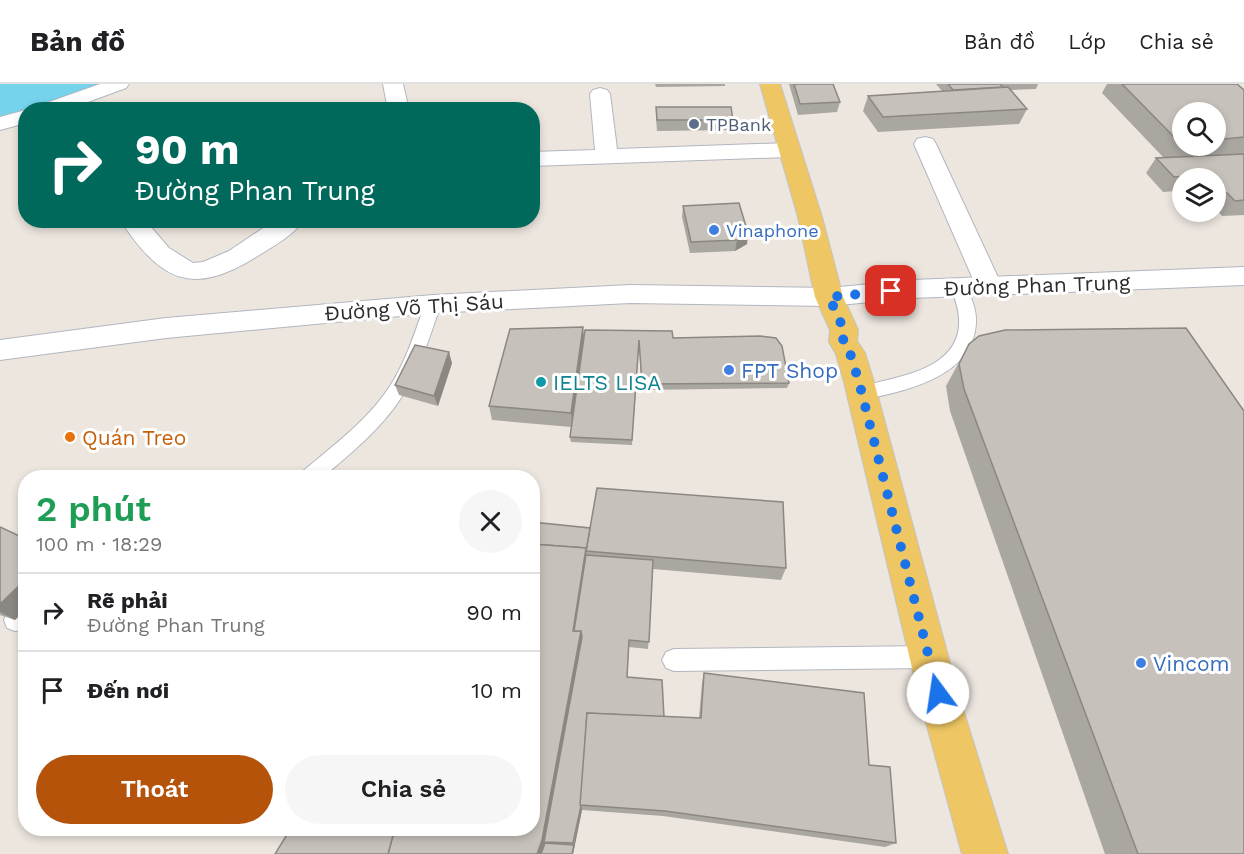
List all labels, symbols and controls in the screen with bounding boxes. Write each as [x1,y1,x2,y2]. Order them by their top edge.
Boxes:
text: Bản đồ [30,25,125,58]
text: Bản đồ [964,29,1035,54]
text: Lớp [1068,29,1106,54]
text: Chia sẻ [1139,29,1214,54]
map controls [1172,102,1226,222]
button: search [1172,102,1226,156]
place label: TPBank [706,114,771,135]
marker: TPBank [687,117,701,131]
text: 90 m [135,125,239,174]
icon: right [36,126,114,204]
button: layers [1172,168,1226,222]
text: Đường Phan Trung [135,175,375,207]
place label: Vinaphone [726,220,819,241]
marker: Vinaphone [707,223,721,237]
pin [865,265,916,316]
street label: Đường Phan Trung [943,269,1131,301]
icon: arrive [874,274,907,307]
street label: Đường Võ Thị Sáu [324,288,504,326]
place label: FPT Shop [741,358,838,383]
marker: FPT Shop [722,363,736,377]
place label: IELTS LISA [553,370,661,395]
marker: IELTS LISA [534,375,548,389]
place label: Quán Treo [82,425,186,450]
marker: Quán Treo [63,430,77,444]
text: 2 phút [36,488,151,530]
button: close [459,490,522,553]
text: 100 m · 18:29 [36,532,162,556]
text: Rẽ phải [87,588,168,613]
icon: right [36,596,69,629]
text: 90 m [466,600,522,625]
text: Đường Phan Trung [87,613,265,637]
place label: Vincom [1153,651,1230,676]
marker: Vincom [1134,656,1148,670]
position arrow [906,661,970,725]
icon: arrive [36,674,69,707]
text: Đến nơi [87,678,169,703]
text: 10 m [471,678,522,703]
button: Thoát [36,755,273,824]
button: Chia sẻ [285,755,522,824]

